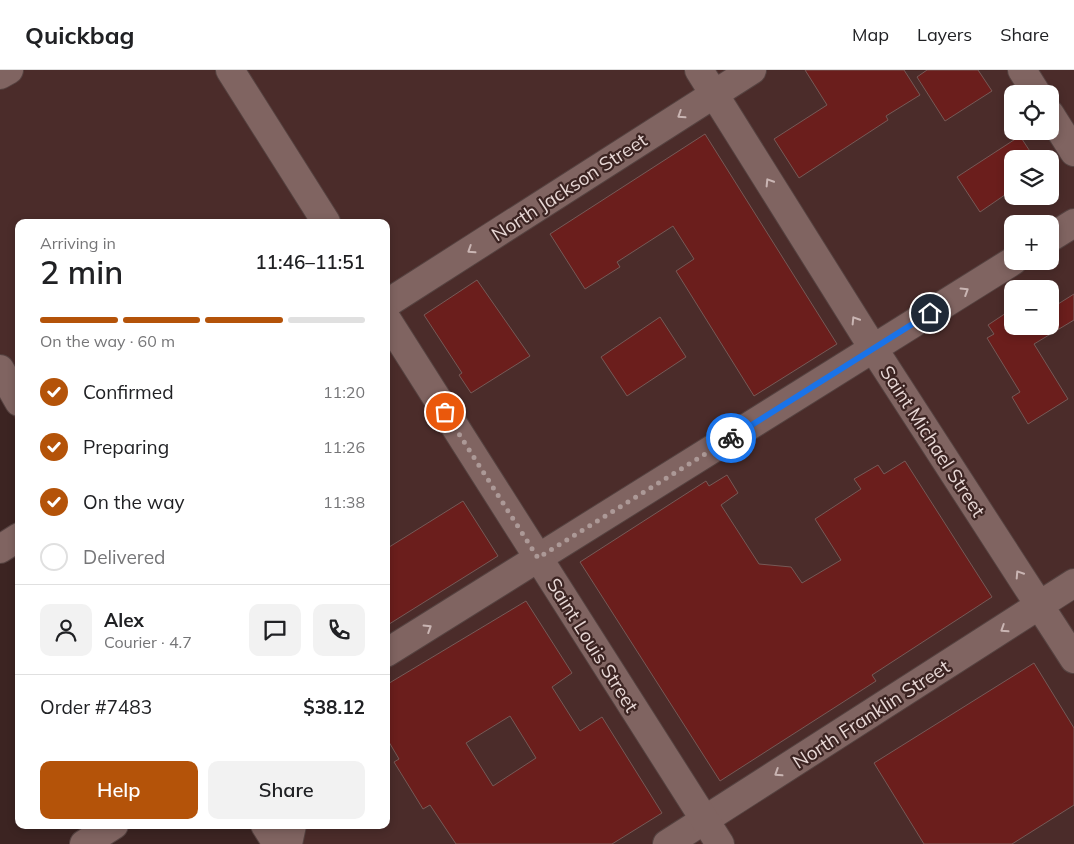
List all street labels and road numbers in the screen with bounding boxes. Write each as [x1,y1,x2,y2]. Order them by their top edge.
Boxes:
street label: North Jackson Street [487,128,652,246]
street label: Saint Michael Street [875,361,991,521]
street label: Saint Louis Street [542,573,644,717]
street label: North Franklin Street [788,654,954,774]

